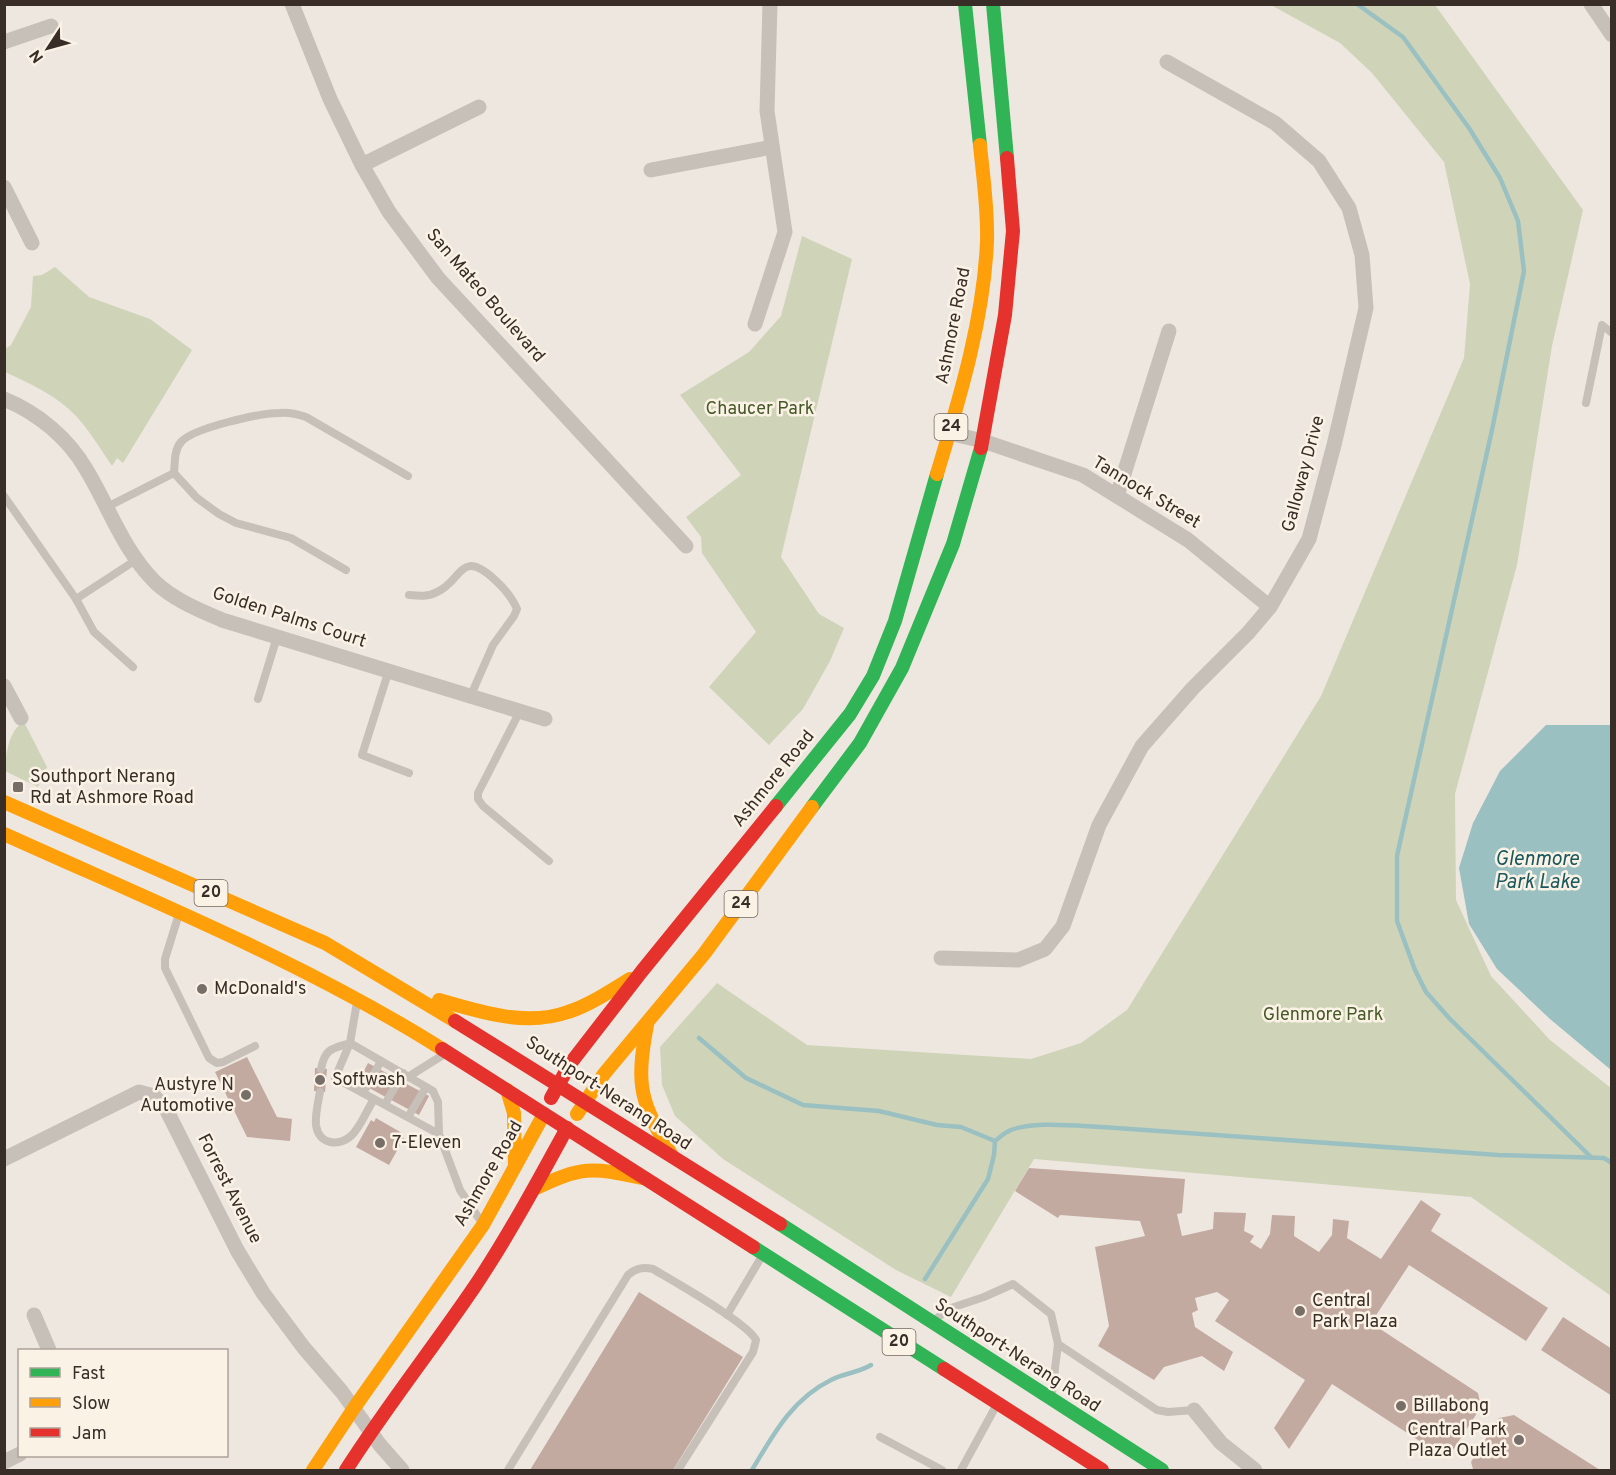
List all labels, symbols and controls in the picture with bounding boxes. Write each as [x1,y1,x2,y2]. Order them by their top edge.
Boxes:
north arrow [18,18,78,78]
text: N [26,45,49,66]
street label: San Mateo Boulevard [420,224,550,368]
street label: Ashmore Road [931,266,977,386]
park label: Chaucer Park [706,398,814,421]
street label: Galloway Drive [1277,413,1331,535]
road number: 24 [934,414,968,440]
street label: Tannock Street [1088,452,1204,534]
street label: Golden Palms Court [209,582,369,654]
street label: Ashmore Road [728,726,820,832]
place label: Southport Nerang Rd at Ashmore Road [30,766,194,810]
marker: Southport Nerang Rd at Ashmore Road [11,780,25,794]
water label: Glenmore Park Lake [1495,847,1580,896]
road number: 20 [194,880,228,906]
road number: 24 [724,891,758,917]
place label: McDonald's [214,978,306,1001]
marker: McDonald's [195,982,209,996]
park label: Glenmore Park [1263,1004,1383,1027]
street label: Southport-Nerang Road [521,1032,695,1156]
place label: Softwash [332,1069,406,1092]
marker: Softwash [313,1073,327,1087]
place label: Austyre N Automotive [140,1074,234,1118]
marker: Austyre N Automotive [239,1088,253,1102]
street label: Ashmore Road [449,1117,529,1231]
street label: Forrest Avenue [191,1130,267,1248]
place label: 7-Eleven [392,1132,461,1155]
marker: 7-Eleven [373,1136,387,1150]
place label: Central Park Plaza [1312,1290,1397,1334]
street label: Southport-Nerang Road [930,1294,1104,1418]
marker: Central Park Plaza [1293,1304,1307,1318]
road number: 20 [882,1329,916,1355]
legend [18,1349,228,1457]
text: Fast [72,1363,105,1386]
text: Slow [72,1393,110,1416]
place label: Billabong [1413,1395,1489,1418]
marker: Billabong [1394,1399,1408,1413]
place label: Central Park Plaza Outlet [1407,1419,1507,1463]
text: Jam [72,1423,107,1446]
marker: Central Park Plaza Outlet [1512,1433,1526,1447]

